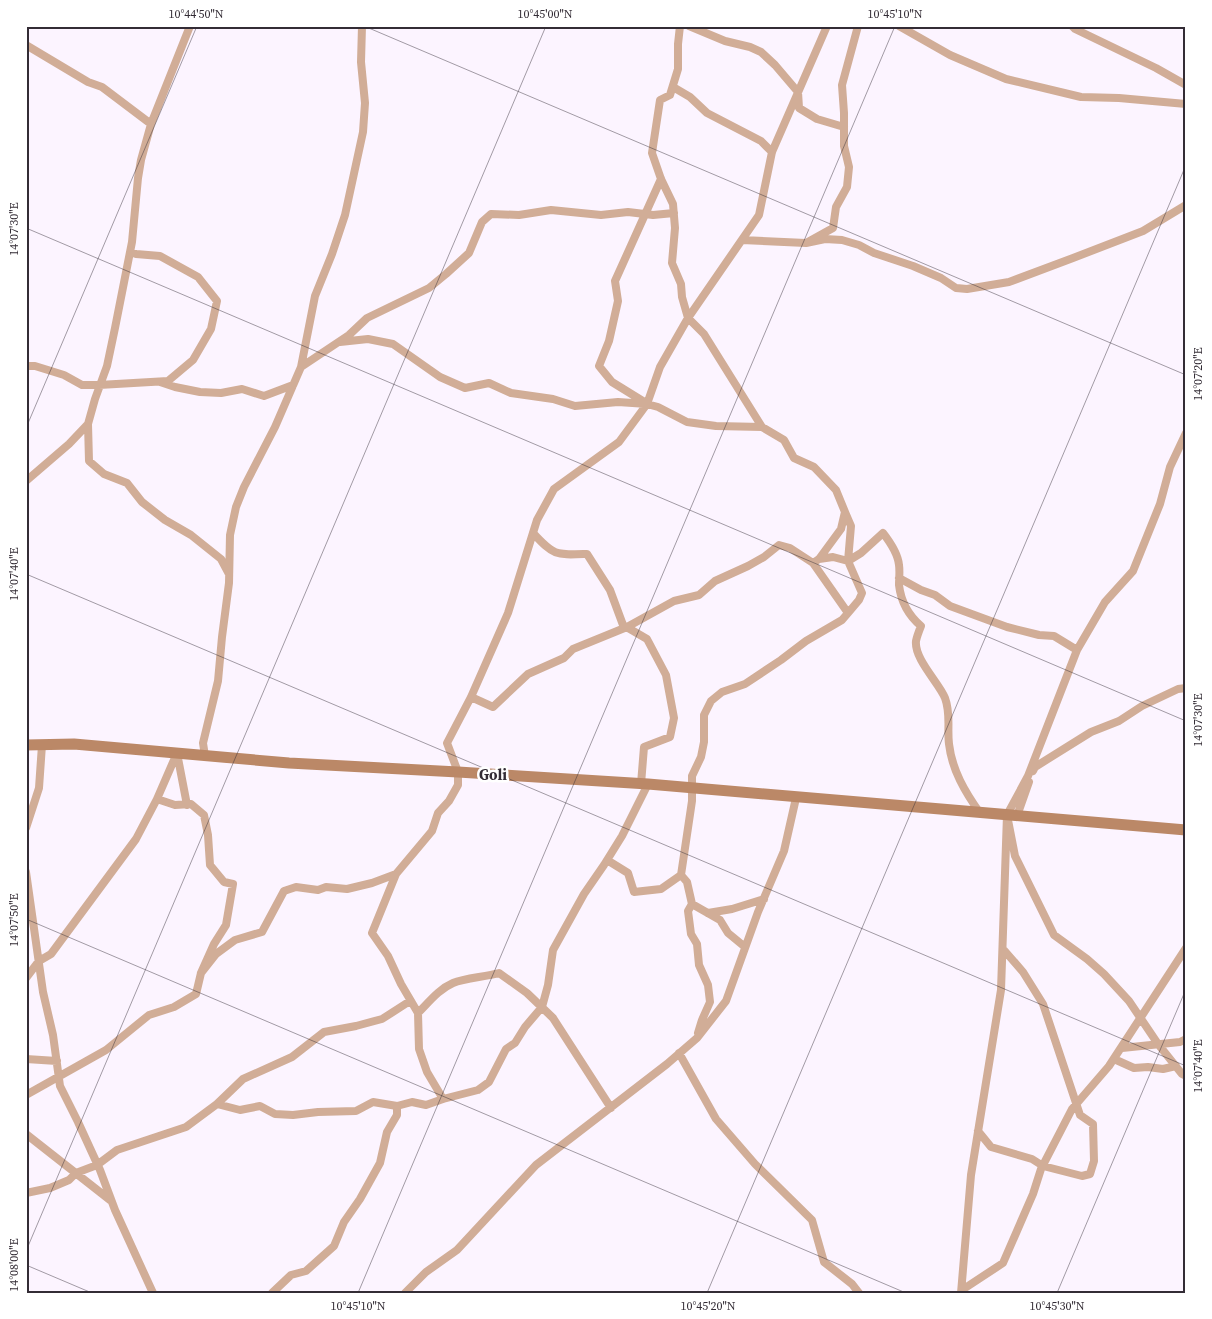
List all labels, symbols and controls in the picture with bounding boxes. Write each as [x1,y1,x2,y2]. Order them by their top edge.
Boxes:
text: 10°44'50"N [168,6,224,22]
text: 10°45'00"N [517,6,573,22]
text: 10°45'10"N [867,6,923,22]
text: 14°07'30"E [6,202,22,256]
text: 14°07'20"E [1190,347,1206,401]
text: 14°07'40"E [6,547,22,601]
text: 14°07'30"E [1190,693,1206,747]
district label: Goli [479,764,507,785]
text: 14°07'50"E [6,893,22,947]
text: 14°07'40"E [1190,1039,1206,1093]
text: 14°08'00"E [6,1238,22,1292]
text: 10°45'10"N [330,1298,386,1314]
text: 10°45'20"N [680,1298,736,1314]
text: 10°45'30"N [1029,1298,1085,1314]

